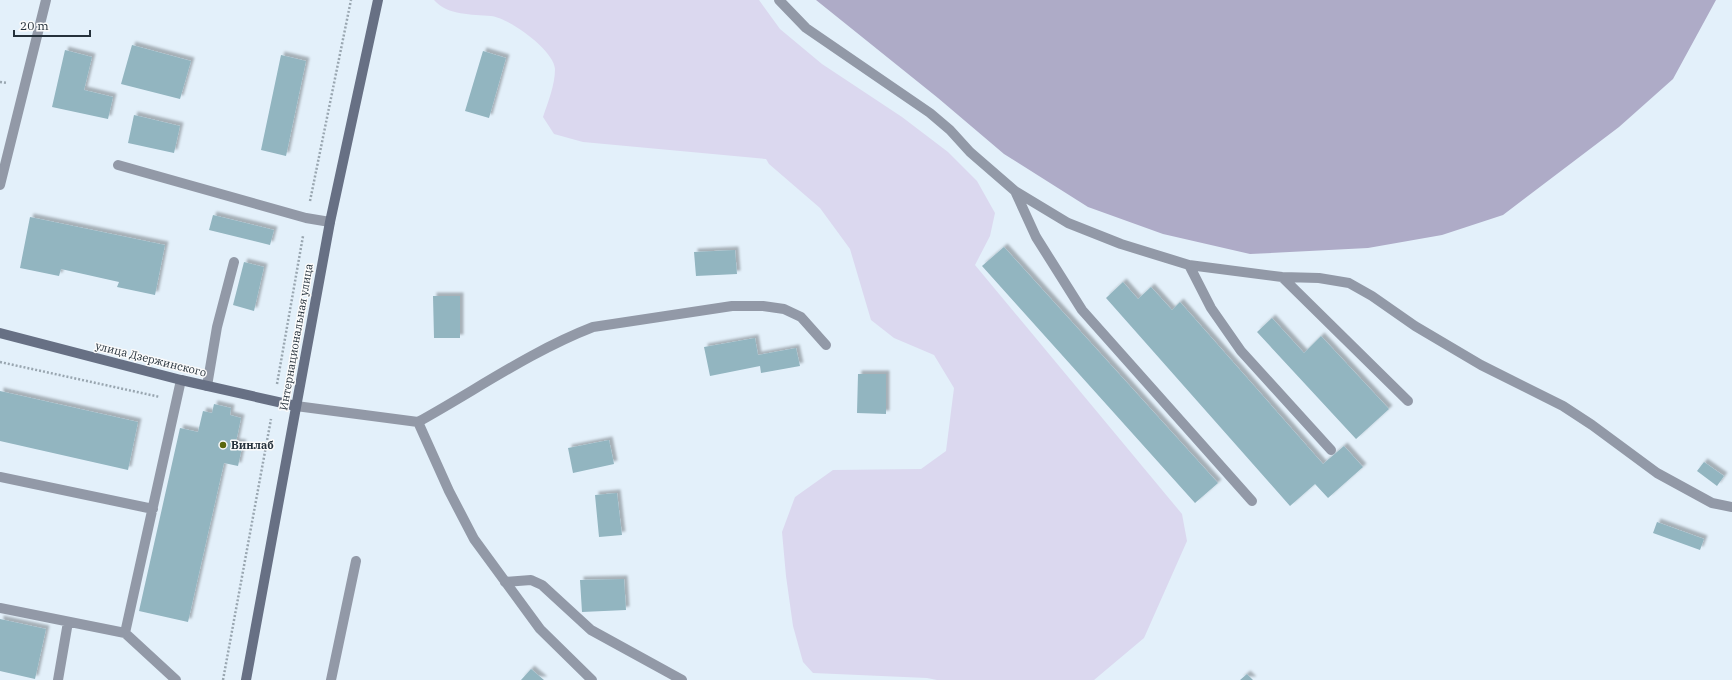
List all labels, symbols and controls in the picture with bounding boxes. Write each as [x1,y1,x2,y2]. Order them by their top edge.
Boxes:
scale bar [14,12,90,38]
text: 20 m [20,18,49,33]
street label: Интернациональная улица [276,262,316,412]
street label: улица Дзержинского [94,338,208,380]
place label: Винлаб [231,438,274,452]
marker: Винлаб [218,440,228,450]

